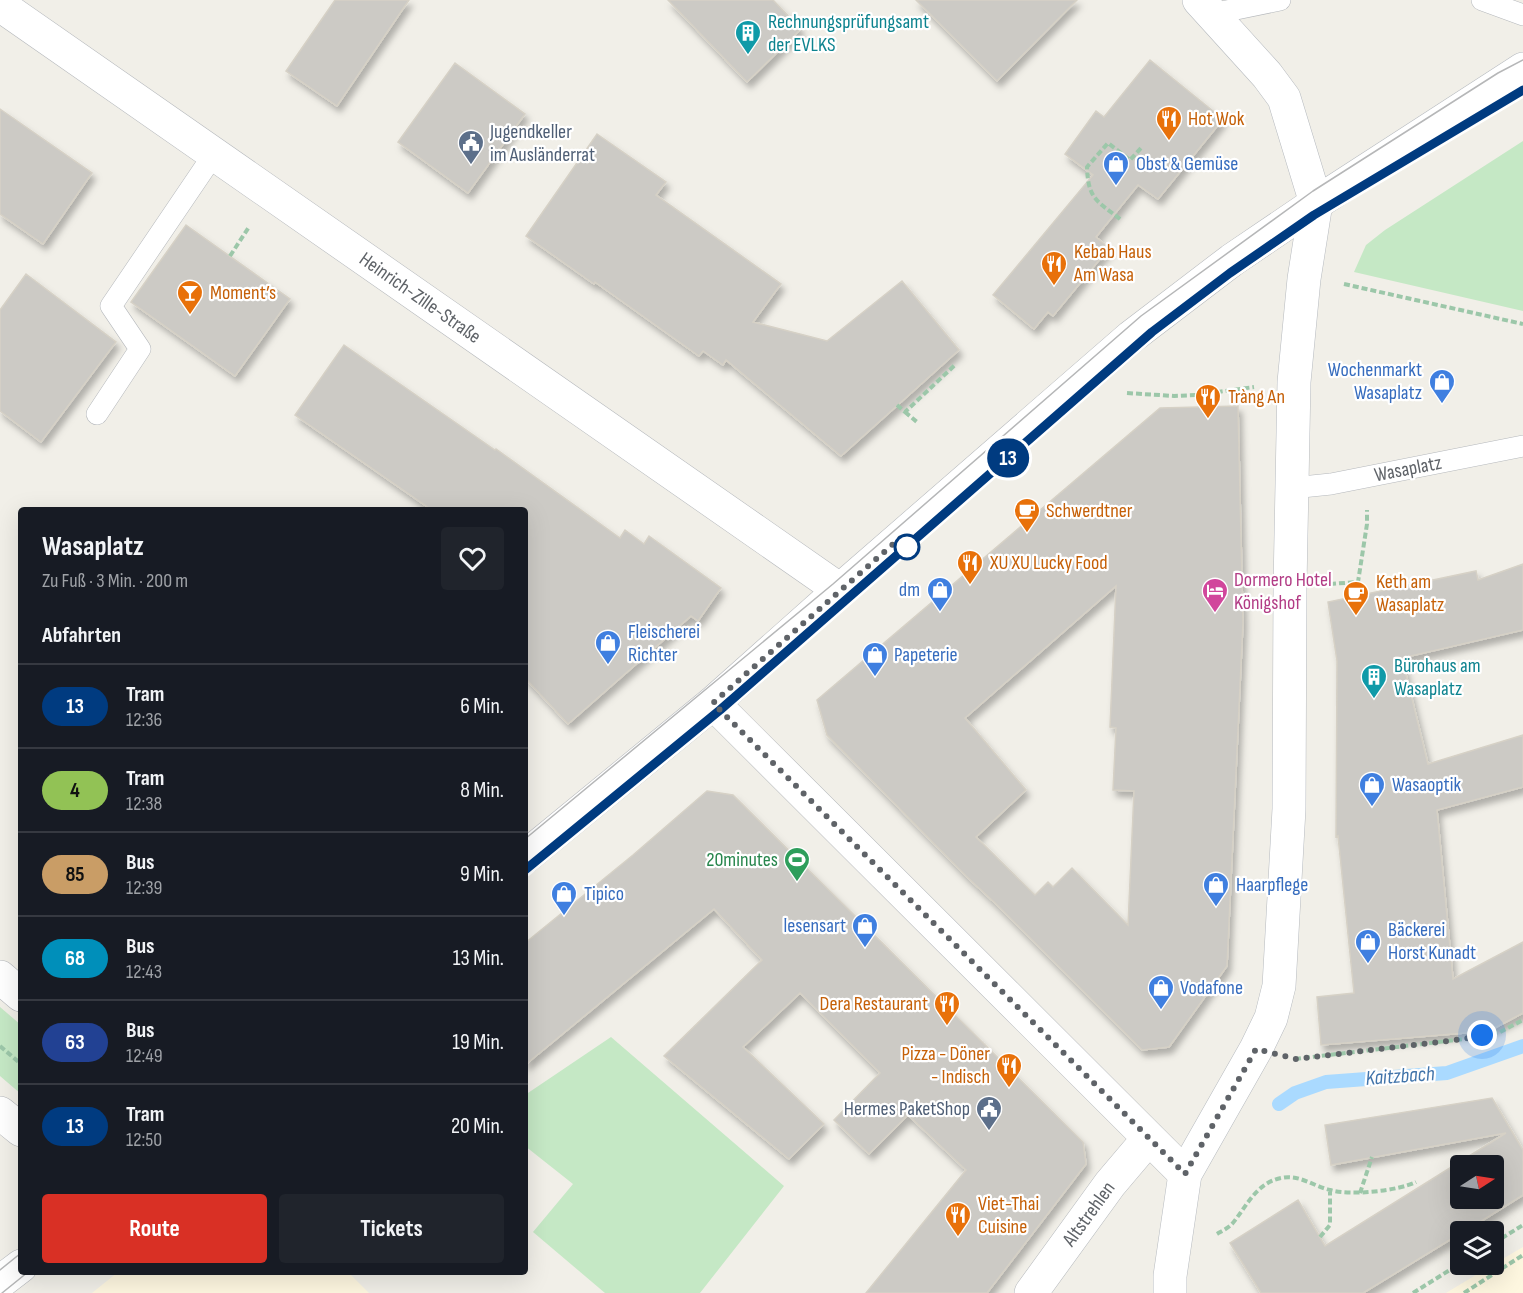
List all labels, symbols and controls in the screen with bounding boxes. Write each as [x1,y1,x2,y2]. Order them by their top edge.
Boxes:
place label: Rechnungsprüfungsamt der EVLKS [768,10,929,57]
building icon: Rechnungsprüfungsamt der EVLKS [733,18,763,56]
restaurant icon: Hot Wok [1154,104,1184,142]
place label: Hot Wok [1188,107,1245,131]
place label: Jugendkeller im Ausländerrat [489,120,595,167]
public building icon: Jugendkeller im Ausländerrat [456,128,486,166]
shop icon: Obst & Gemüse [1101,149,1131,187]
place label: Obst & Gemüse [1136,152,1238,176]
place label: Kebab Haus Am Wasa [1073,240,1152,287]
street label: Heinrich-Zille-Straße [355,247,485,349]
restaurant icon: Kebab Haus Am Wasa [1039,249,1069,287]
bar icon: Moment’s [175,278,205,316]
place label: Moment’s [210,281,276,305]
place label: Wochenmarkt Wasaplatz [1328,358,1422,405]
shop icon: Wochenmarkt Wasaplatz [1427,367,1457,405]
restaurant icon: Tràng An [1193,382,1223,420]
place label: Tràng An [1228,385,1285,409]
line badge: 13 [981,438,1035,478]
text: 13 [999,446,1017,471]
street label: Wasaplatz [1372,451,1444,487]
cafe icon: Schwerdtner [1012,496,1042,534]
place label: Schwerdtner [1046,499,1133,523]
button: heart [441,527,504,590]
text: Wasaplatz [42,530,144,563]
unlabelled marker [894,534,920,560]
restaurant icon: XU XU Lucky Food [955,548,985,586]
place label: XU XU Lucky Food [989,551,1108,575]
place label: Dormero Hotel Königshof [1234,568,1332,615]
text: Zu Fuß · 3 Min. · 200 m [42,569,188,593]
place label: Keth am Wasaplatz [1376,570,1444,617]
shop icon: dm [925,575,955,613]
hotel icon: Dormero Hotel Königshof [1200,576,1230,614]
place label: dm [899,578,920,602]
cafe icon: Keth am Wasaplatz [1341,579,1371,617]
place label: Fleischerei Richter [628,620,700,667]
text: Abfahrten [42,622,121,649]
shop icon: Fleischerei Richter [593,628,623,666]
shop icon: Papeterie [860,640,890,678]
place label: Papeterie [894,643,958,667]
place label: Bürohaus am Wasaplatz [1394,654,1481,701]
building icon: Bürohaus am Wasaplatz [1359,662,1389,700]
text: Tram [126,681,164,708]
text: 6 Min. [460,693,504,720]
text: 13 [66,694,84,719]
text: 12:36 [126,708,162,732]
text: Tram [126,765,164,792]
shop icon: Wasaoptik [1357,770,1387,808]
place label: Wasaoptik [1392,773,1461,797]
text: 8 Min. [460,777,504,804]
text: 4 [70,778,80,803]
text: 12:38 [126,792,162,816]
sports icon: 20minutes [782,845,812,883]
place label: 20minutes [706,848,778,872]
text: Bus [126,849,155,876]
text: 9 Min. [460,861,504,888]
text: 85 [65,862,85,887]
shop icon: Haarpflege [1201,870,1231,908]
place label: Haarpflege [1236,873,1308,897]
text: 12:39 [126,876,162,900]
shop icon: Tipico [549,879,579,917]
place label: Tipico [584,882,624,906]
shop icon: lesensart [850,911,880,949]
place label: lesensart [784,914,846,938]
place label: Bäckerei Horst Kunadt [1388,918,1476,965]
shop icon: Bäckerei Horst Kunadt [1353,927,1383,965]
text: Bus [126,933,155,960]
text: 13 Min. [453,945,504,972]
text: 68 [65,946,85,971]
text: 12:43 [126,960,162,984]
shop icon: Vodafone [1146,973,1176,1011]
place label: Vodafone [1180,976,1243,1000]
restaurant icon: Dera Restaurant [932,989,962,1027]
place label: Dera Restaurant [820,992,928,1016]
text: Bus [126,1017,155,1044]
your location [1467,1020,1497,1050]
text: 19 Min. [452,1029,504,1056]
text: 63 [65,1030,85,1055]
place label: Pizza - Döner - Indisch [902,1042,990,1089]
text: 12:49 [126,1044,163,1068]
restaurant icon: Pizza - Döner - Indisch [994,1051,1024,1089]
water label: Kaitzbach [1365,1061,1436,1091]
public building icon: Hermes PaketShop [974,1094,1004,1132]
place label: Hermes PaketShop [844,1097,970,1121]
text: Tram [126,1101,164,1128]
text: 20 Min. [451,1113,504,1140]
text: 13 [66,1114,84,1139]
text: 12:50 [126,1128,162,1152]
north arrow [1450,1155,1504,1209]
map controls [1450,1155,1504,1275]
street label: Altstrehlen [1057,1177,1120,1252]
place label: Viet-Thai Cuisine [978,1192,1039,1239]
button: Route [42,1194,267,1263]
button: Tickets [279,1194,504,1263]
restaurant icon: Viet-Thai Cuisine [943,1200,973,1238]
button: layers [1450,1221,1504,1275]

